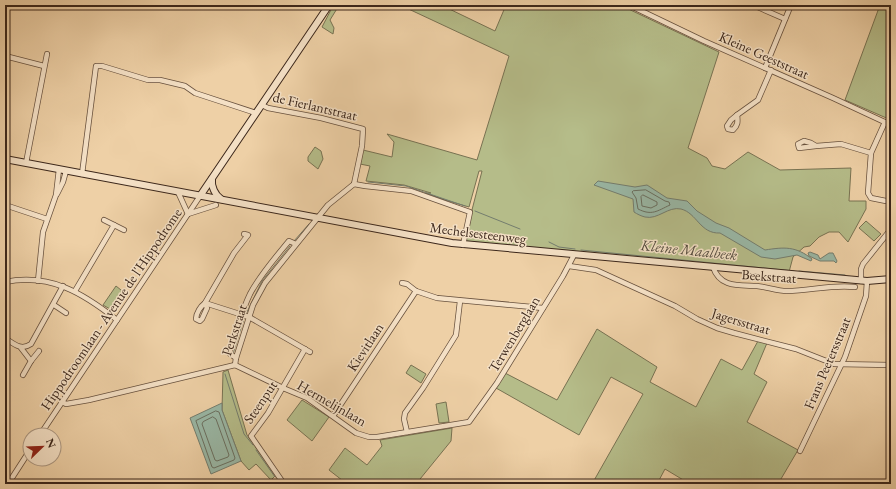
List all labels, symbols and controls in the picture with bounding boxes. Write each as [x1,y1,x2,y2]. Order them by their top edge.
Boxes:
street label: Kleine Geeststraat [716,27,812,83]
street label: de Fierlantstraat [271,88,359,125]
street label: Hippodroomlaan - Avenue de l'Hippodrome [36,204,186,413]
street label: Mechelsesteenweg [429,218,528,248]
water label: Kleine Maalbeek [639,235,738,264]
street label: Beekstraat [741,265,798,287]
street label: Terwenberglaan [484,292,544,375]
street label: Perkstraat [217,301,251,358]
street label: Jagersstraat [709,303,773,339]
street label: Frans Peetersstraat [800,314,855,412]
street label: Kievitlaan [343,319,388,375]
street label: Hermelijnlaan [294,376,370,430]
street label: Steenput [239,377,281,427]
north arrow [22,427,62,467]
text: N [43,436,59,450]

